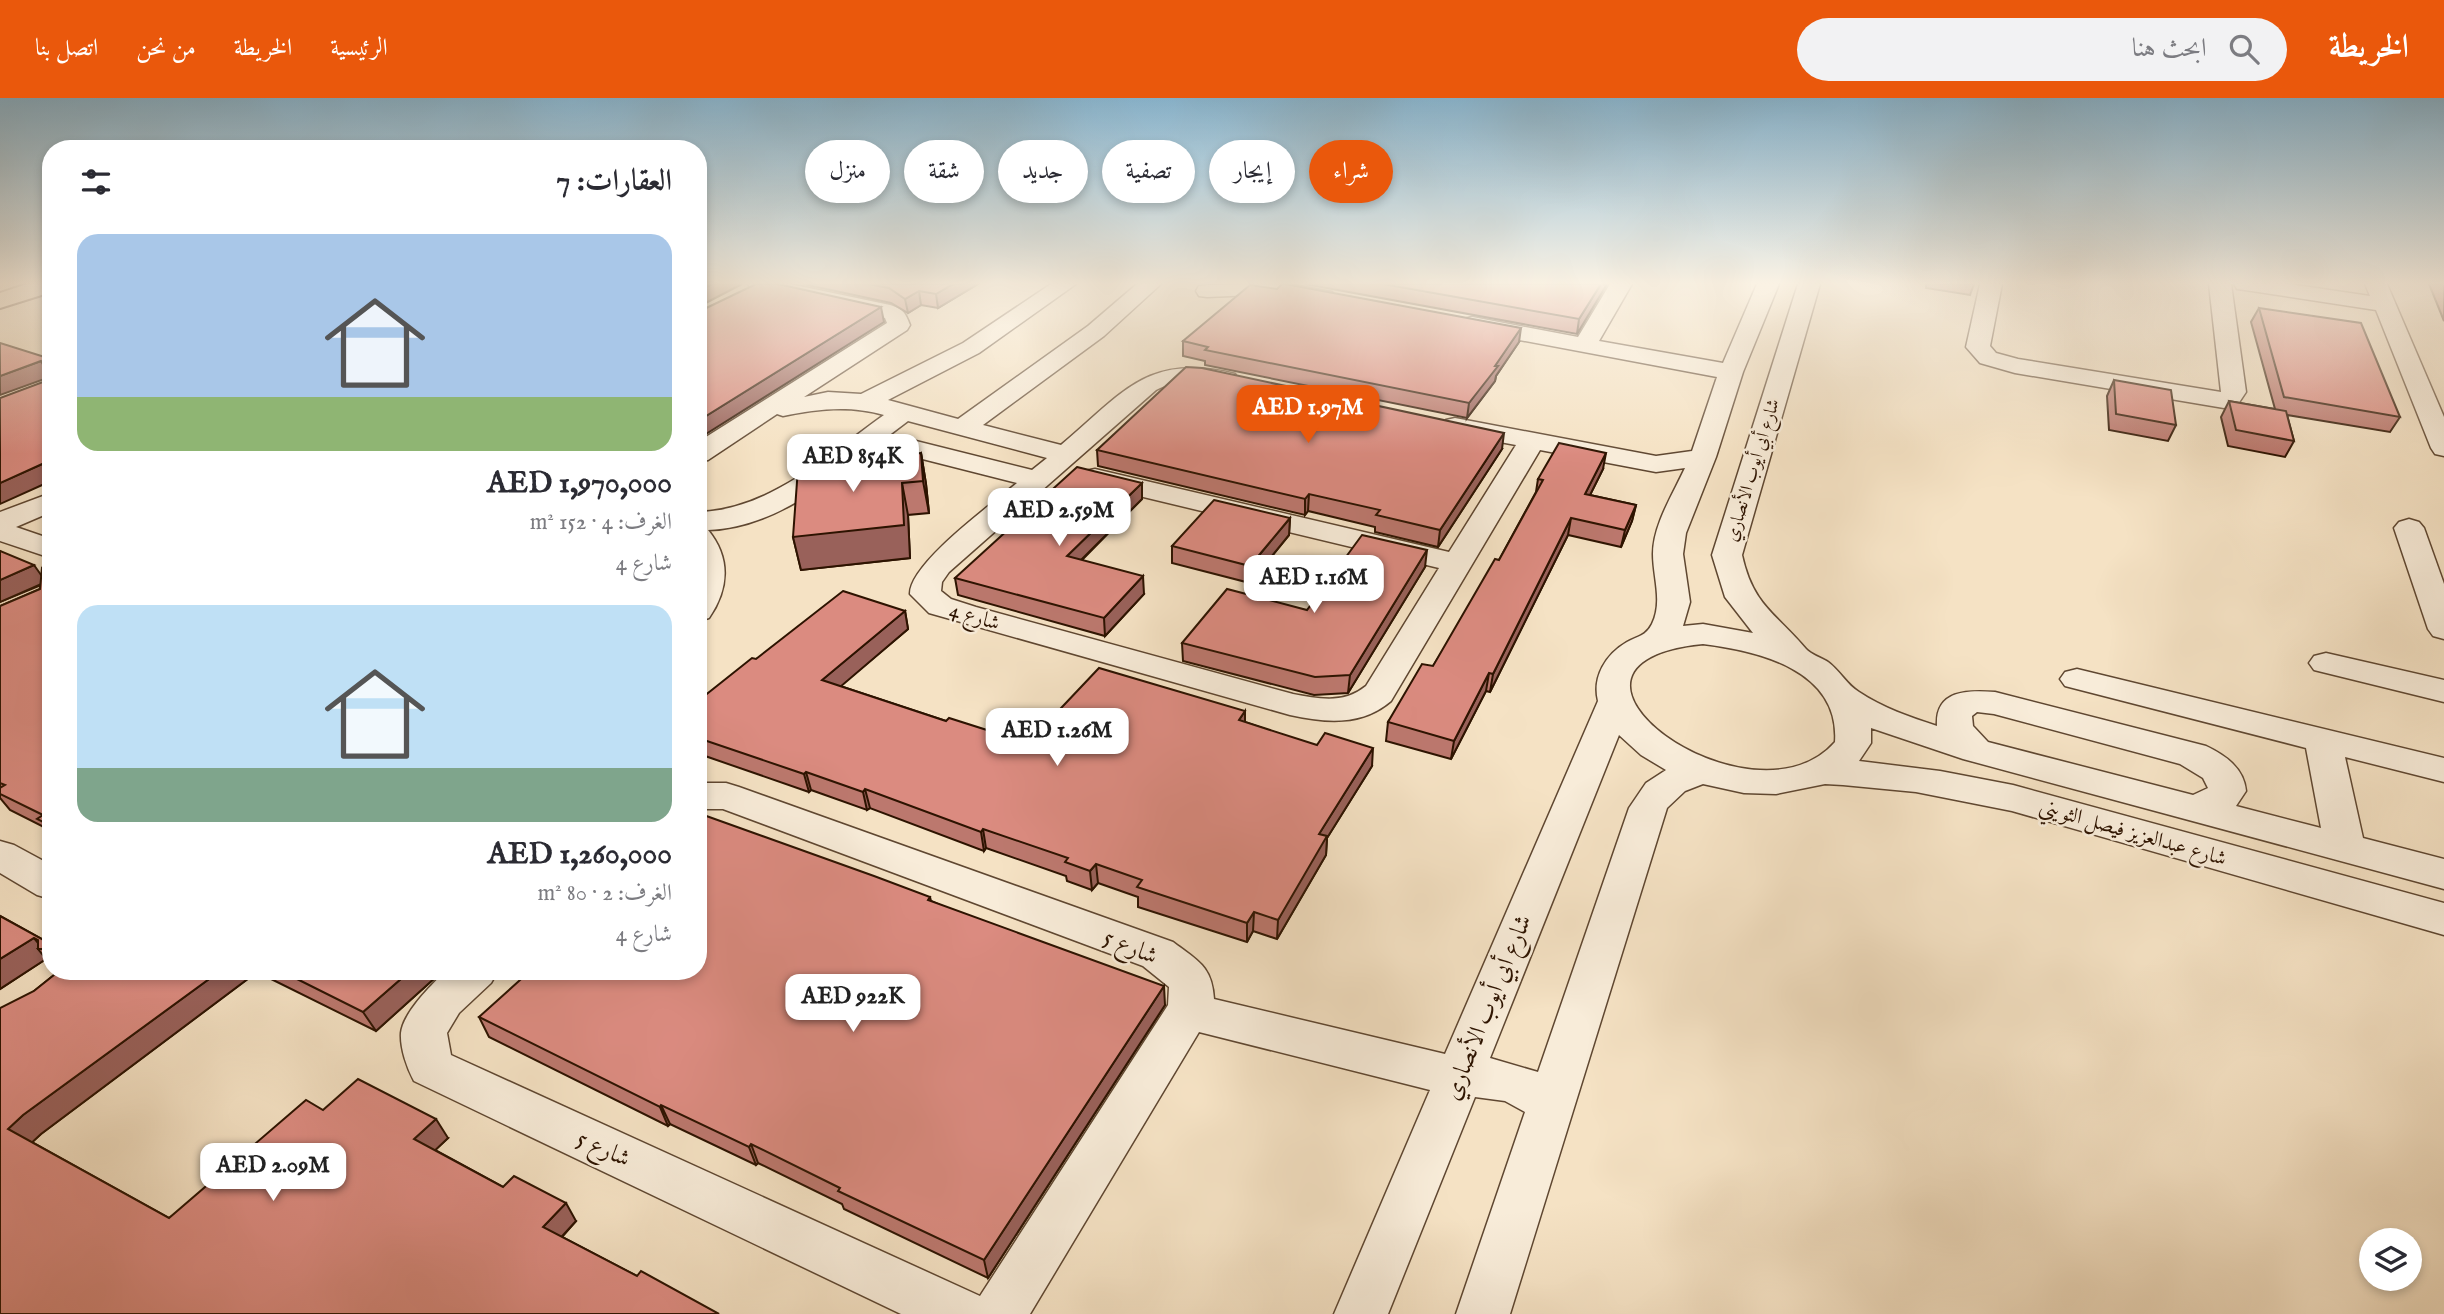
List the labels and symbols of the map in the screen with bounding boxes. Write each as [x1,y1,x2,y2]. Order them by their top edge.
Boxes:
pin: AED 1.97M [1228,386,1388,445]
street label: شارع أبي أيوب الأنصاري [1718,395,1788,545]
pin: AED 854K [781,434,925,494]
pin: AED 2.59M [979,489,1139,548]
pin: AED 1.16M [1234,556,1394,615]
street label: شارع 4 [945,597,1003,641]
pin: AED 1.26M [977,708,1137,768]
street label: شارع عبدالعزيز فيصل الثويني [2035,794,2229,877]
street label: شارع أبي أيوب الأنصاري [1434,909,1542,1106]
street label: شارع 5 [1098,922,1162,975]
pin: AED 922K [781,974,925,1034]
street label: شارع 5 [570,1124,635,1178]
pin: AED 2.09M [193,1144,353,1203]

